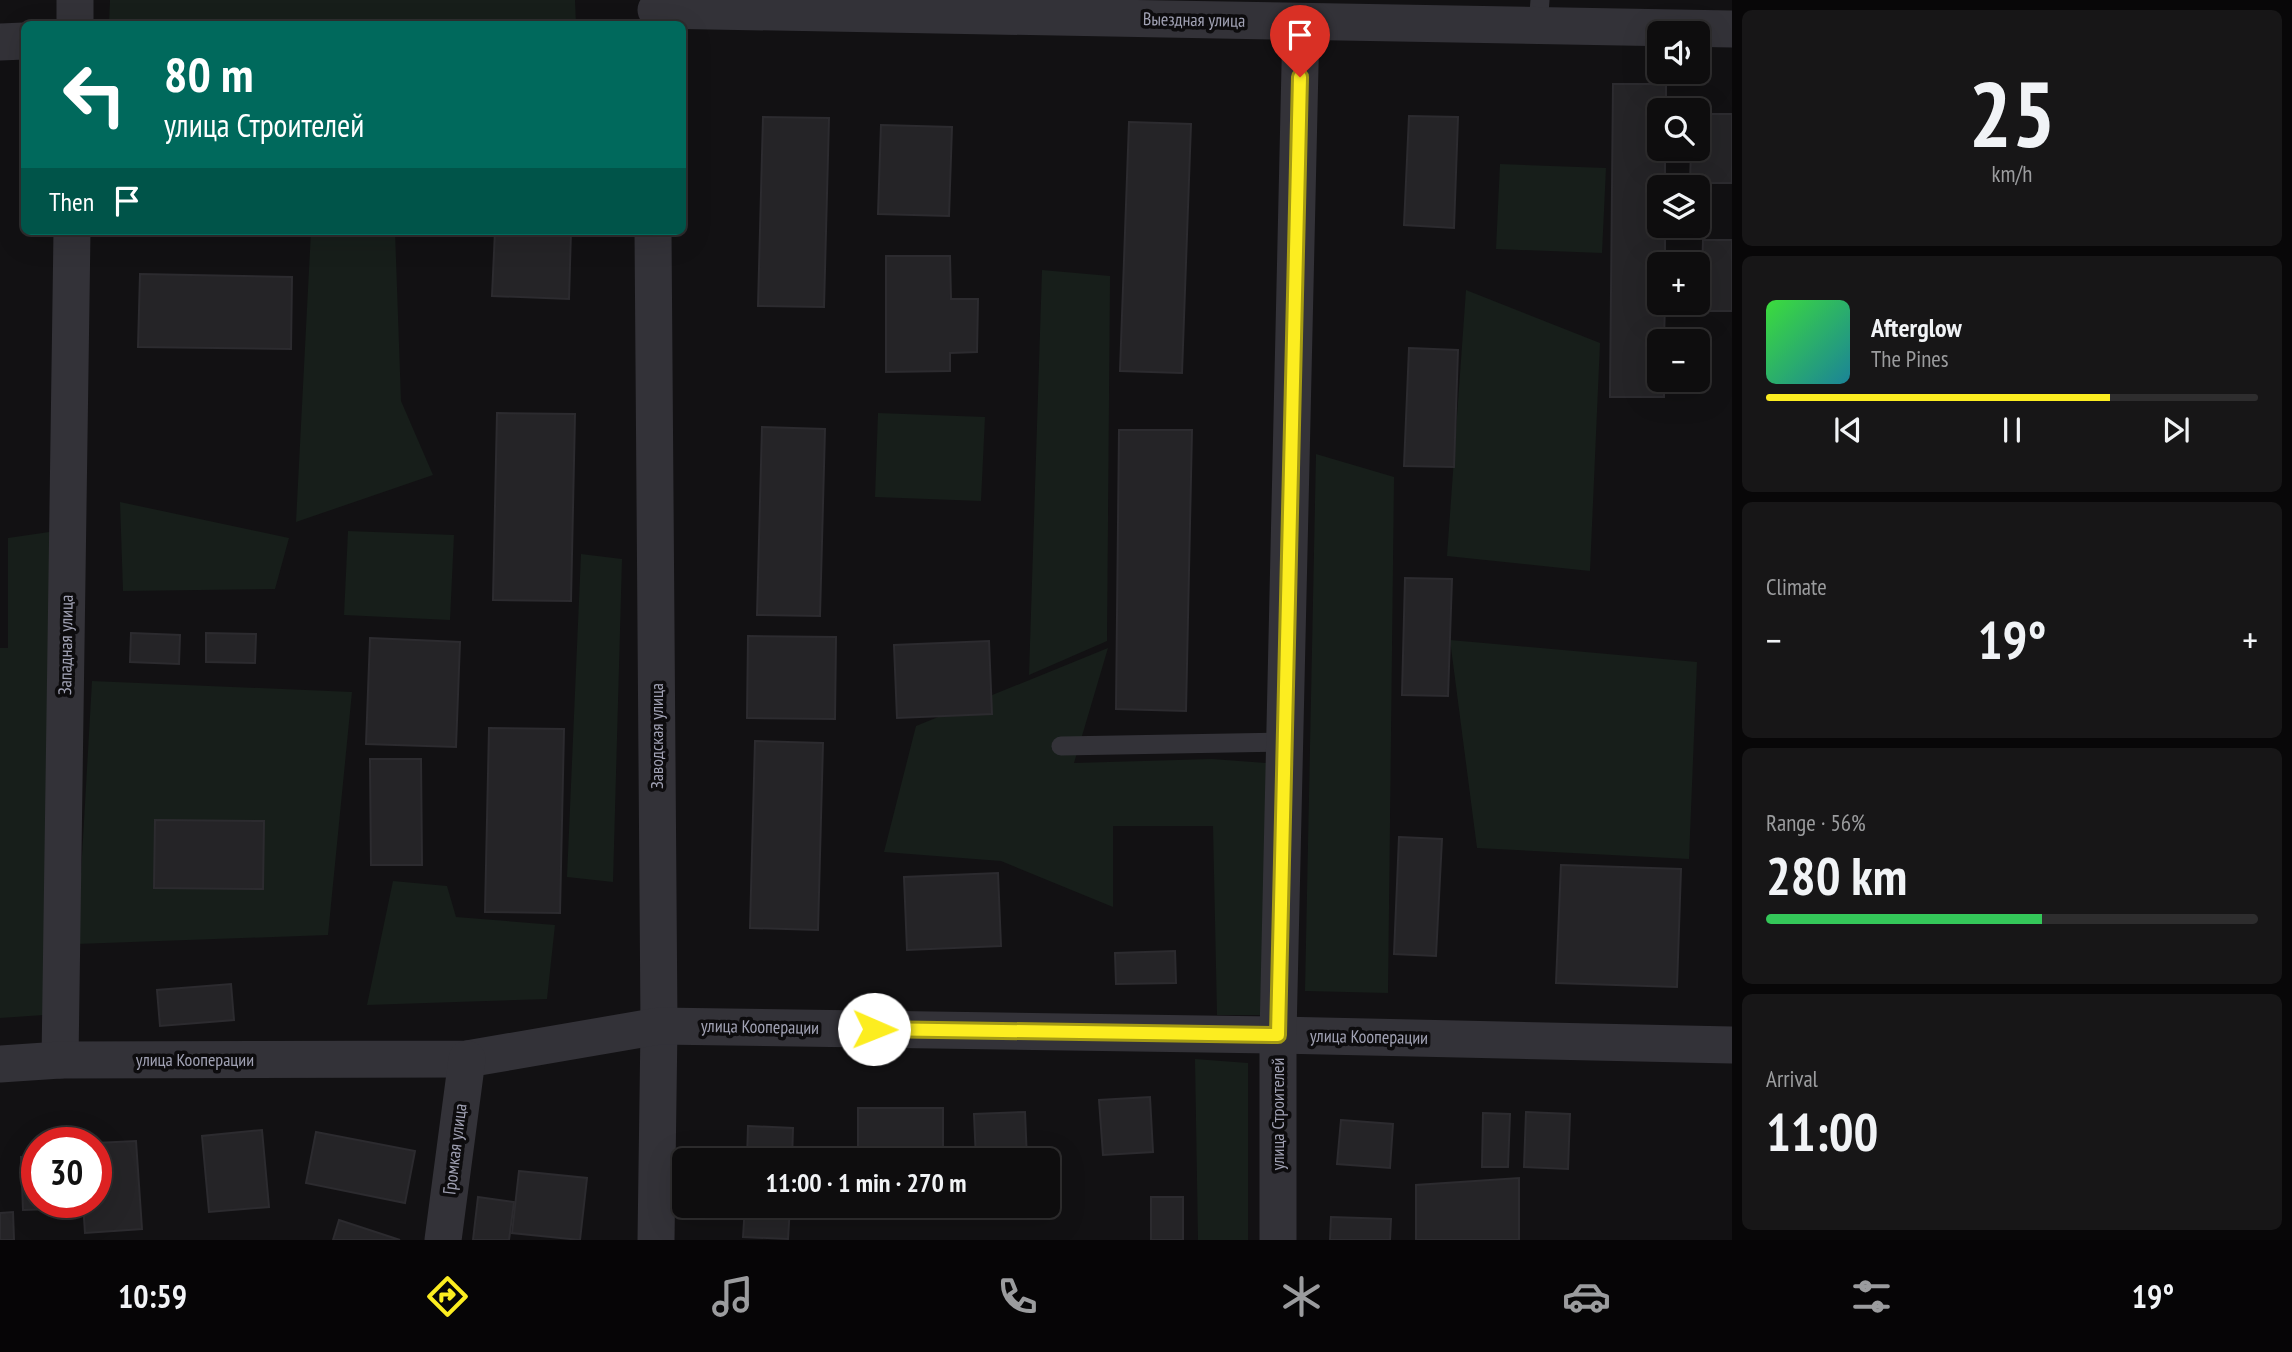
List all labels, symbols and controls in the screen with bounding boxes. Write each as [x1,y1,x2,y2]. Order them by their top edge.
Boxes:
pin [1270,5,1330,77]
street label: Выездная улица [1143,7,1245,32]
icon: arrive [1281,16,1319,54]
map controls [1647,21,1710,392]
button: sound [1647,21,1710,84]
text: 80 m [164,42,253,106]
icon: left [49,49,140,140]
text: 25 [1969,54,2056,172]
button: search [1647,98,1710,161]
text: улица Строителей [164,104,364,146]
text: km/h [1992,159,2032,188]
button: layers [1647,175,1710,238]
icon: arrive [108,182,146,220]
text: Then [49,185,94,218]
button: + [1647,252,1710,315]
text: Afterglow [1871,311,1962,344]
button: − [1647,329,1710,392]
text: The Pines [1871,344,1949,373]
icon: previous [1829,411,1867,449]
icon: pause [1993,411,2031,449]
icon: next [2157,411,2195,449]
text: Climate [1766,572,1827,601]
street label: Западная улица [53,595,78,695]
text: 19° [1978,606,2046,673]
text: − [1766,615,1782,664]
text: + [2242,615,2258,664]
street label: Заводская улица [645,683,668,789]
text: Range · 56% [1766,808,1866,837]
text: 280 km [1766,842,1907,909]
position arrow [837,992,911,1066]
street label: улица Кооперации [701,1014,819,1039]
street label: улица Кооперации [1310,1024,1428,1049]
street label: улица Кооперации [136,1048,254,1071]
street label: улица Строителей [1266,1058,1289,1170]
text: Arrival [1766,1064,1818,1093]
text: 11:00 [1766,1098,1878,1165]
street label: Громкая улица [438,1102,471,1196]
speed limit sign: 30 [21,1127,112,1218]
text: 11:00 · 1 min · 270 m [766,1166,966,1199]
icon: directions [423,1272,472,1321]
icon: music [708,1272,757,1321]
icon: phone [993,1272,1042,1321]
icon: climate [1277,1272,1326,1321]
icon: car [1562,1272,1611,1321]
icon: filters [1847,1272,1896,1321]
text: 10:59 [118,1275,187,1317]
text: 19° [2132,1275,2174,1317]

